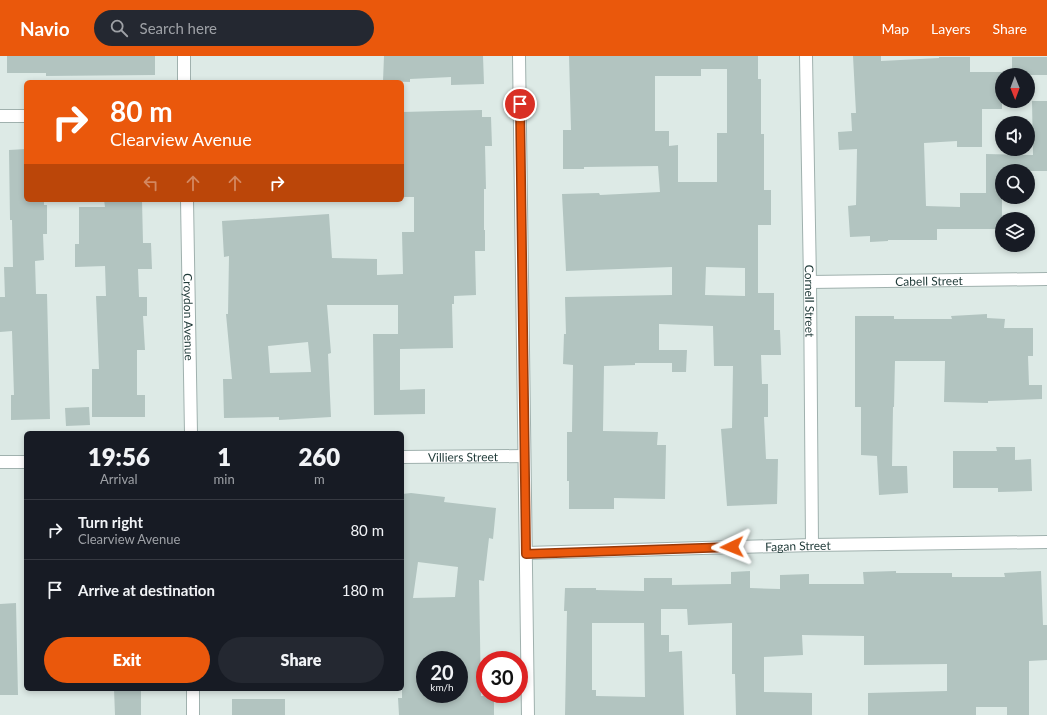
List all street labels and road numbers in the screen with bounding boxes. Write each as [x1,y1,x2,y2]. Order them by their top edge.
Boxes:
street label: Cornell Street [802,265,818,338]
street label: Croydon Avenue [181,273,197,361]
street label: Cabell Street [895,273,964,288]
street label: Villiers Street [428,449,499,464]
street label: Fagan Street [765,537,831,554]

